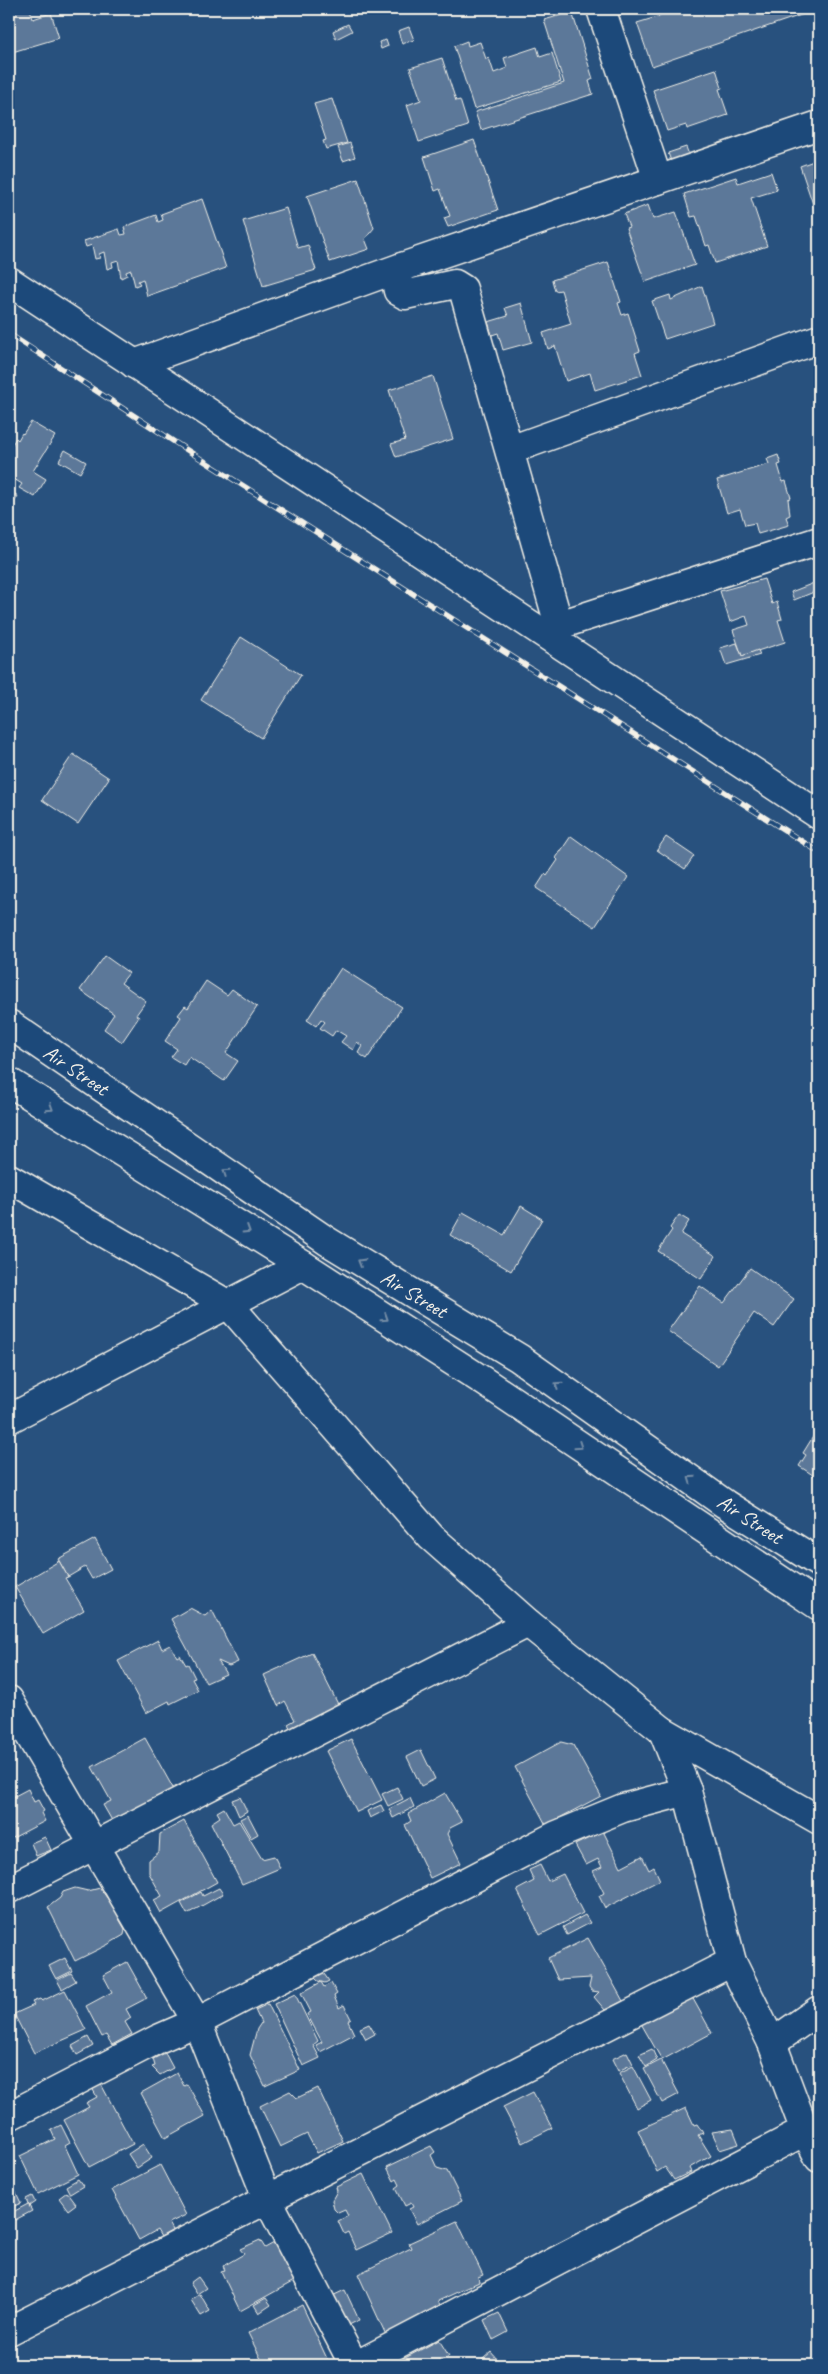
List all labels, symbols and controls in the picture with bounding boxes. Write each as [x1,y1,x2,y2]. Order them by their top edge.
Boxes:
street label: Air Street [39,1039,115,1102]
one-way arrow [44,1102,53,1111]
one-way arrow [222,1169,231,1178]
one-way arrow [242,1224,251,1234]
one-way arrow [357,1259,366,1269]
street label: Air Street [376,1264,453,1325]
one-way arrow [379,1311,388,1321]
one-way arrow [555,1383,564,1391]
one-way arrow [573,1439,582,1449]
one-way arrow [687,1476,696,1485]
street label: Air Street [713,1488,789,1551]

